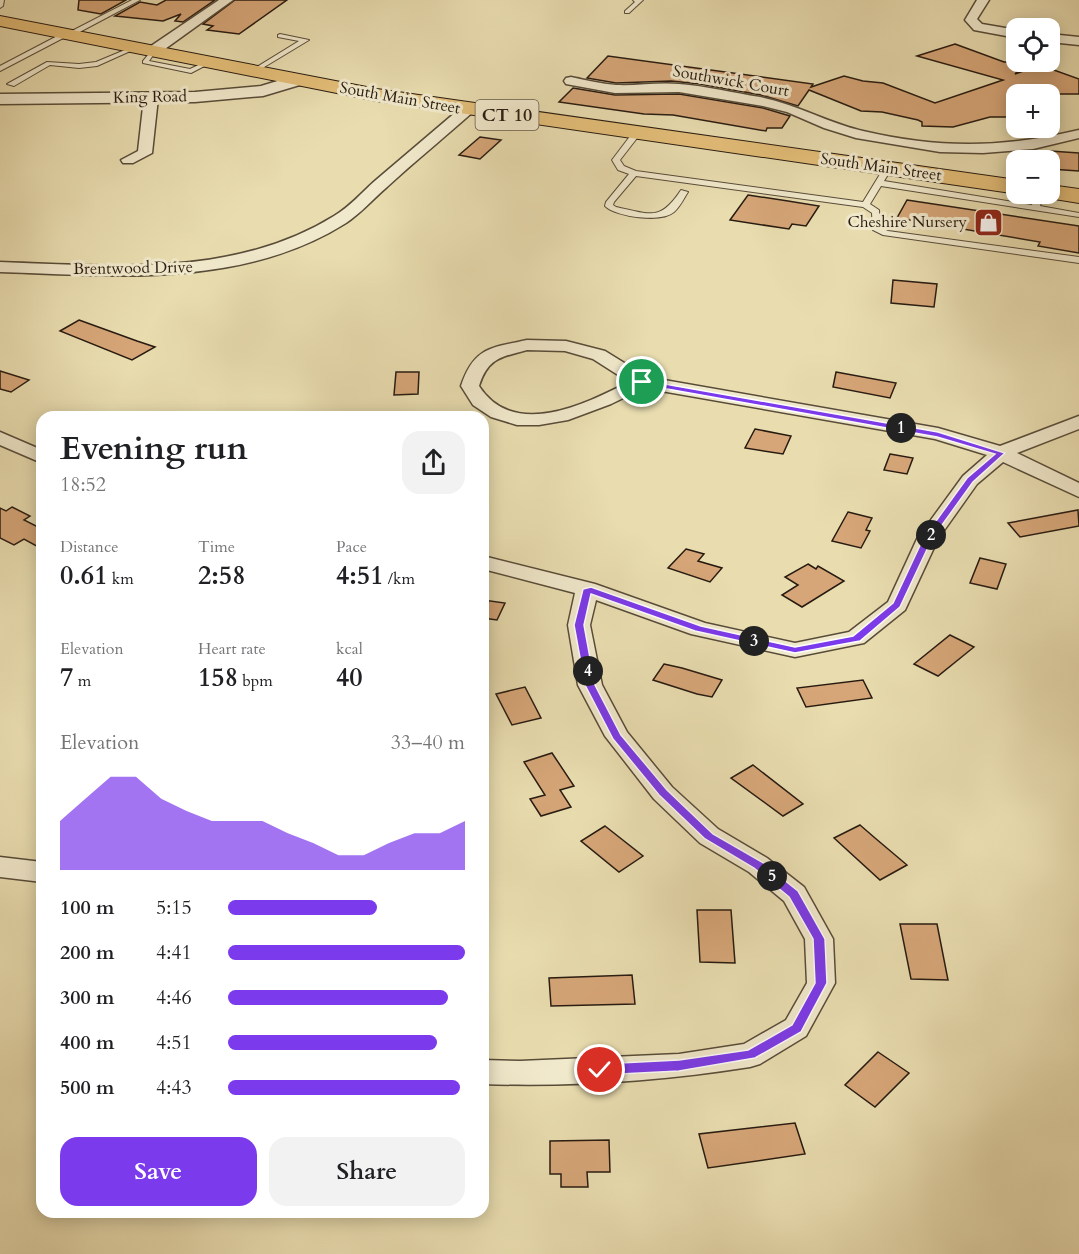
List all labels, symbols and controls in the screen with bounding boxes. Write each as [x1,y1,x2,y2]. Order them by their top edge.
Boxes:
map controls [1006,18,1060,204]
button: locate [1006,18,1060,72]
street label: Southwick Court [671,60,791,102]
street label: South Main Street [338,77,462,119]
button: + [1006,84,1060,138]
street label: King Road [113,85,188,109]
road number: CT 10 [476,100,538,130]
street label: South Main Street [819,148,943,186]
button: − [1006,150,1060,204]
shop icon: Cheshire Nursery [972,206,1004,238]
place label: Cheshire Nursery [848,211,968,233]
street label: Brentwood Drive [73,256,193,280]
pin [616,356,667,407]
icon: arrive [625,365,658,398]
pin: 1 [886,413,916,443]
text: 1 [897,417,905,439]
text: Evening run [60,426,248,471]
button: share [402,431,465,494]
text: 18:52 [60,471,106,498]
pin: 2 [916,520,946,550]
text: 2 [927,524,935,546]
text: Distance [60,536,118,558]
text: Time [198,536,235,558]
text: Pace [336,536,367,558]
text: 0.61 [60,558,108,593]
text: 2:58 [198,558,246,593]
text: 4:51 [336,558,384,593]
text: km [108,568,134,590]
text: /km [384,568,415,590]
pin: 3 [739,626,769,656]
text: 3 [750,630,758,652]
text: Elevation [60,638,124,660]
text: Heart rate [198,638,266,660]
text: kcal [336,638,363,660]
pin: 4 [573,656,603,686]
text: 7 [60,660,73,695]
text: 158 [198,660,238,695]
text: 40 [336,660,363,695]
text: 4 [584,660,592,682]
text: m [73,670,91,692]
text: bpm [238,670,273,692]
text: Elevation [60,729,139,756]
text: 33–40 m [391,729,465,756]
pin: 5 [757,861,787,891]
text: 5 [768,865,776,887]
text: 100 m [60,894,115,921]
text: 5:15 [156,894,192,921]
text: 200 m [60,939,115,966]
text: 4:41 [156,939,192,966]
text: 300 m [60,984,115,1011]
text: 4:46 [156,984,192,1011]
text: 400 m [60,1029,115,1056]
text: 4:51 [156,1029,192,1056]
pin [574,1044,625,1095]
icon: check [583,1053,616,1086]
text: 500 m [60,1074,115,1101]
text: 4:43 [156,1074,192,1101]
button: Save [60,1137,257,1206]
button: Share [269,1137,465,1206]

